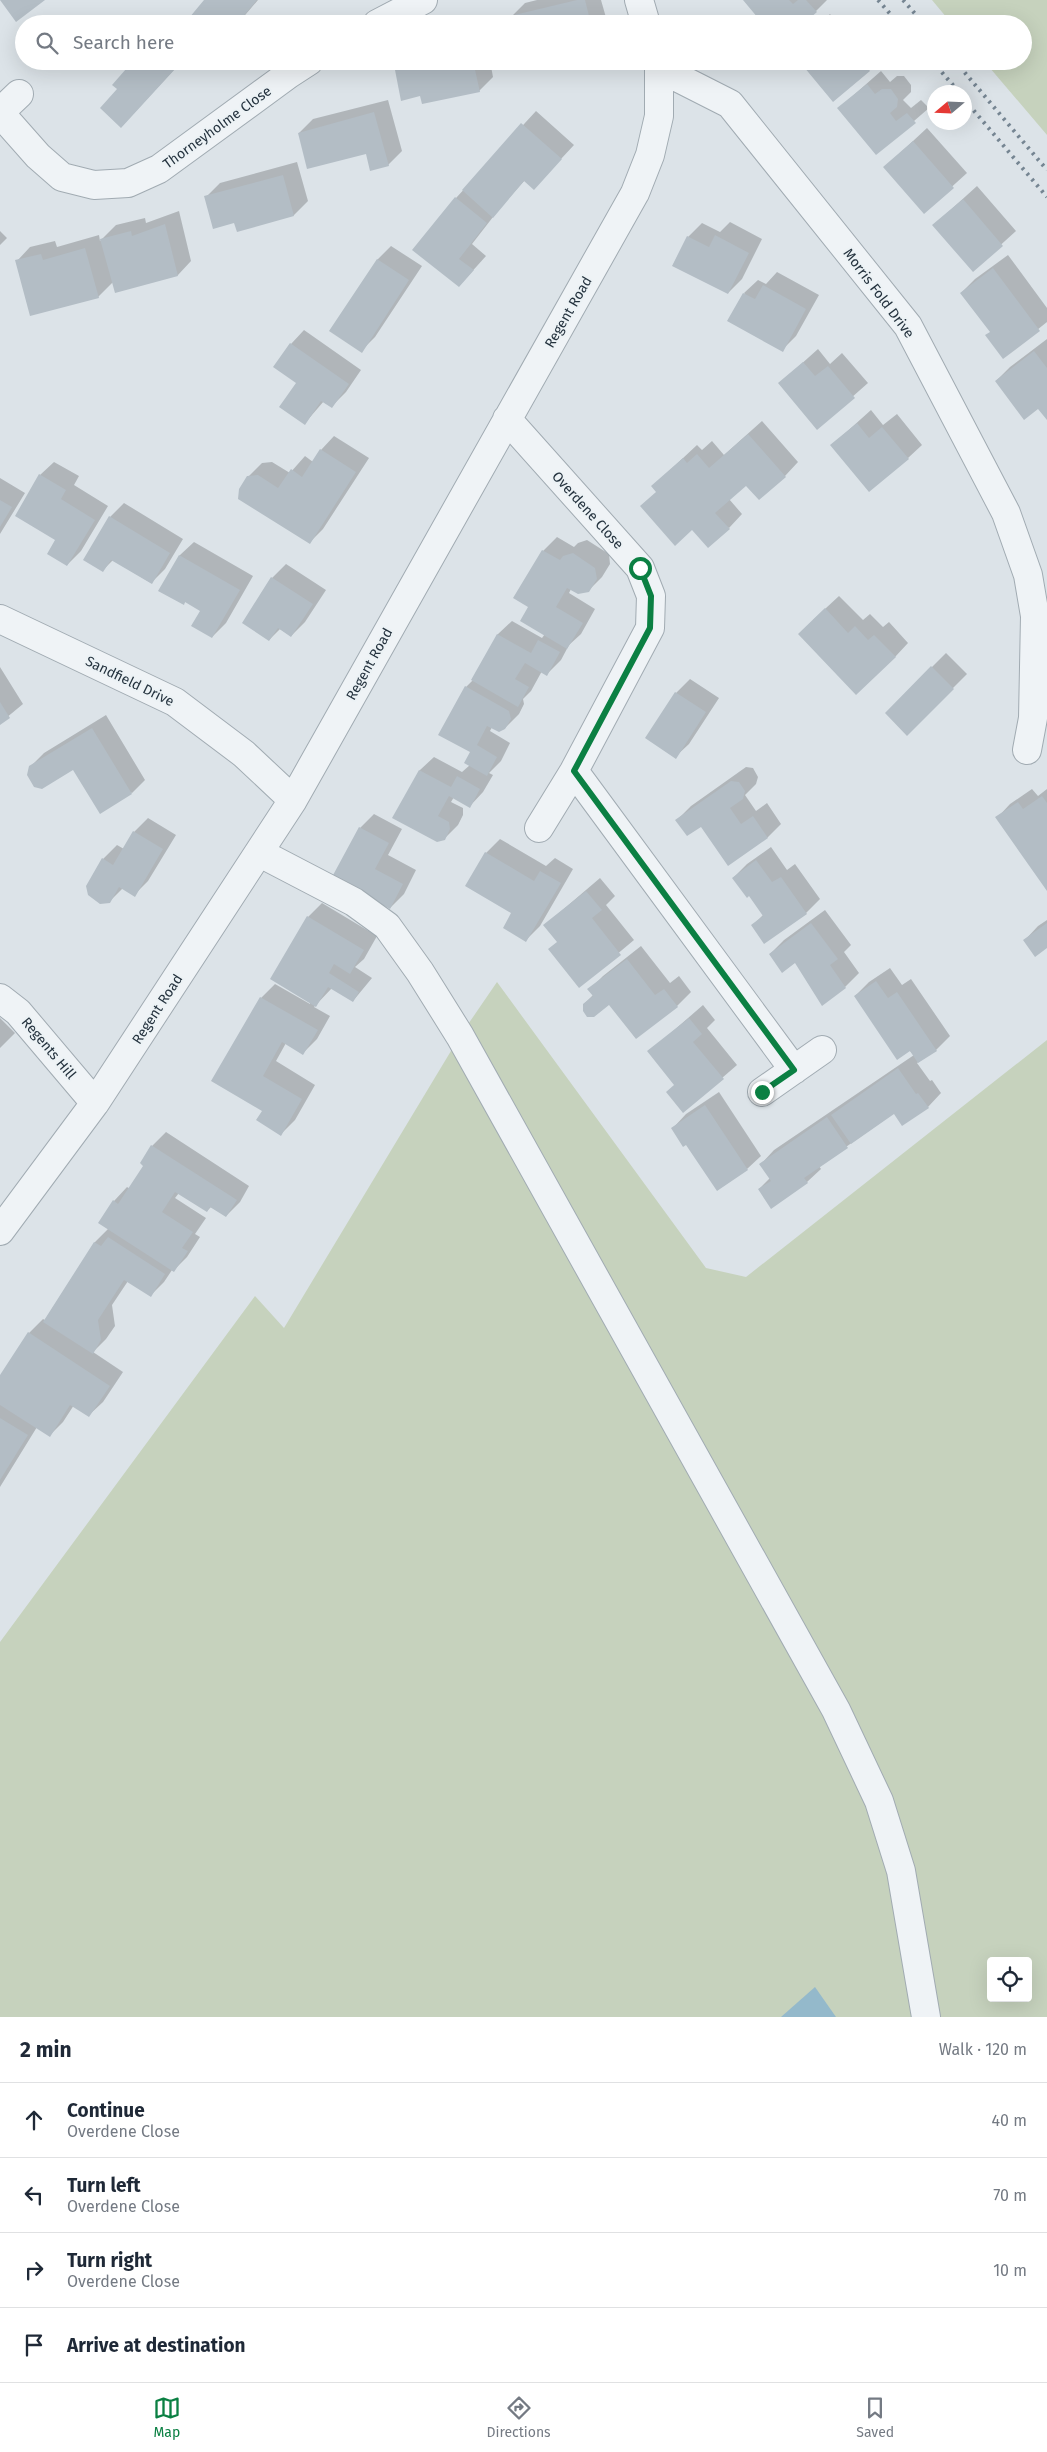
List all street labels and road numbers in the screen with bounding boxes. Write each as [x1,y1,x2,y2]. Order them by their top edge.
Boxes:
street label: Thorneyholme Close [160,82,275,172]
street label: Morris Fold Drive [839,245,918,341]
street label: Regent Road [541,273,596,351]
street label: Overdene Close [548,468,627,553]
street label: Regent Road [343,625,396,703]
street label: Sandfield Drive [83,653,177,710]
street label: Regent Road [129,971,186,1047]
street label: Regents Hill [18,1014,79,1083]

